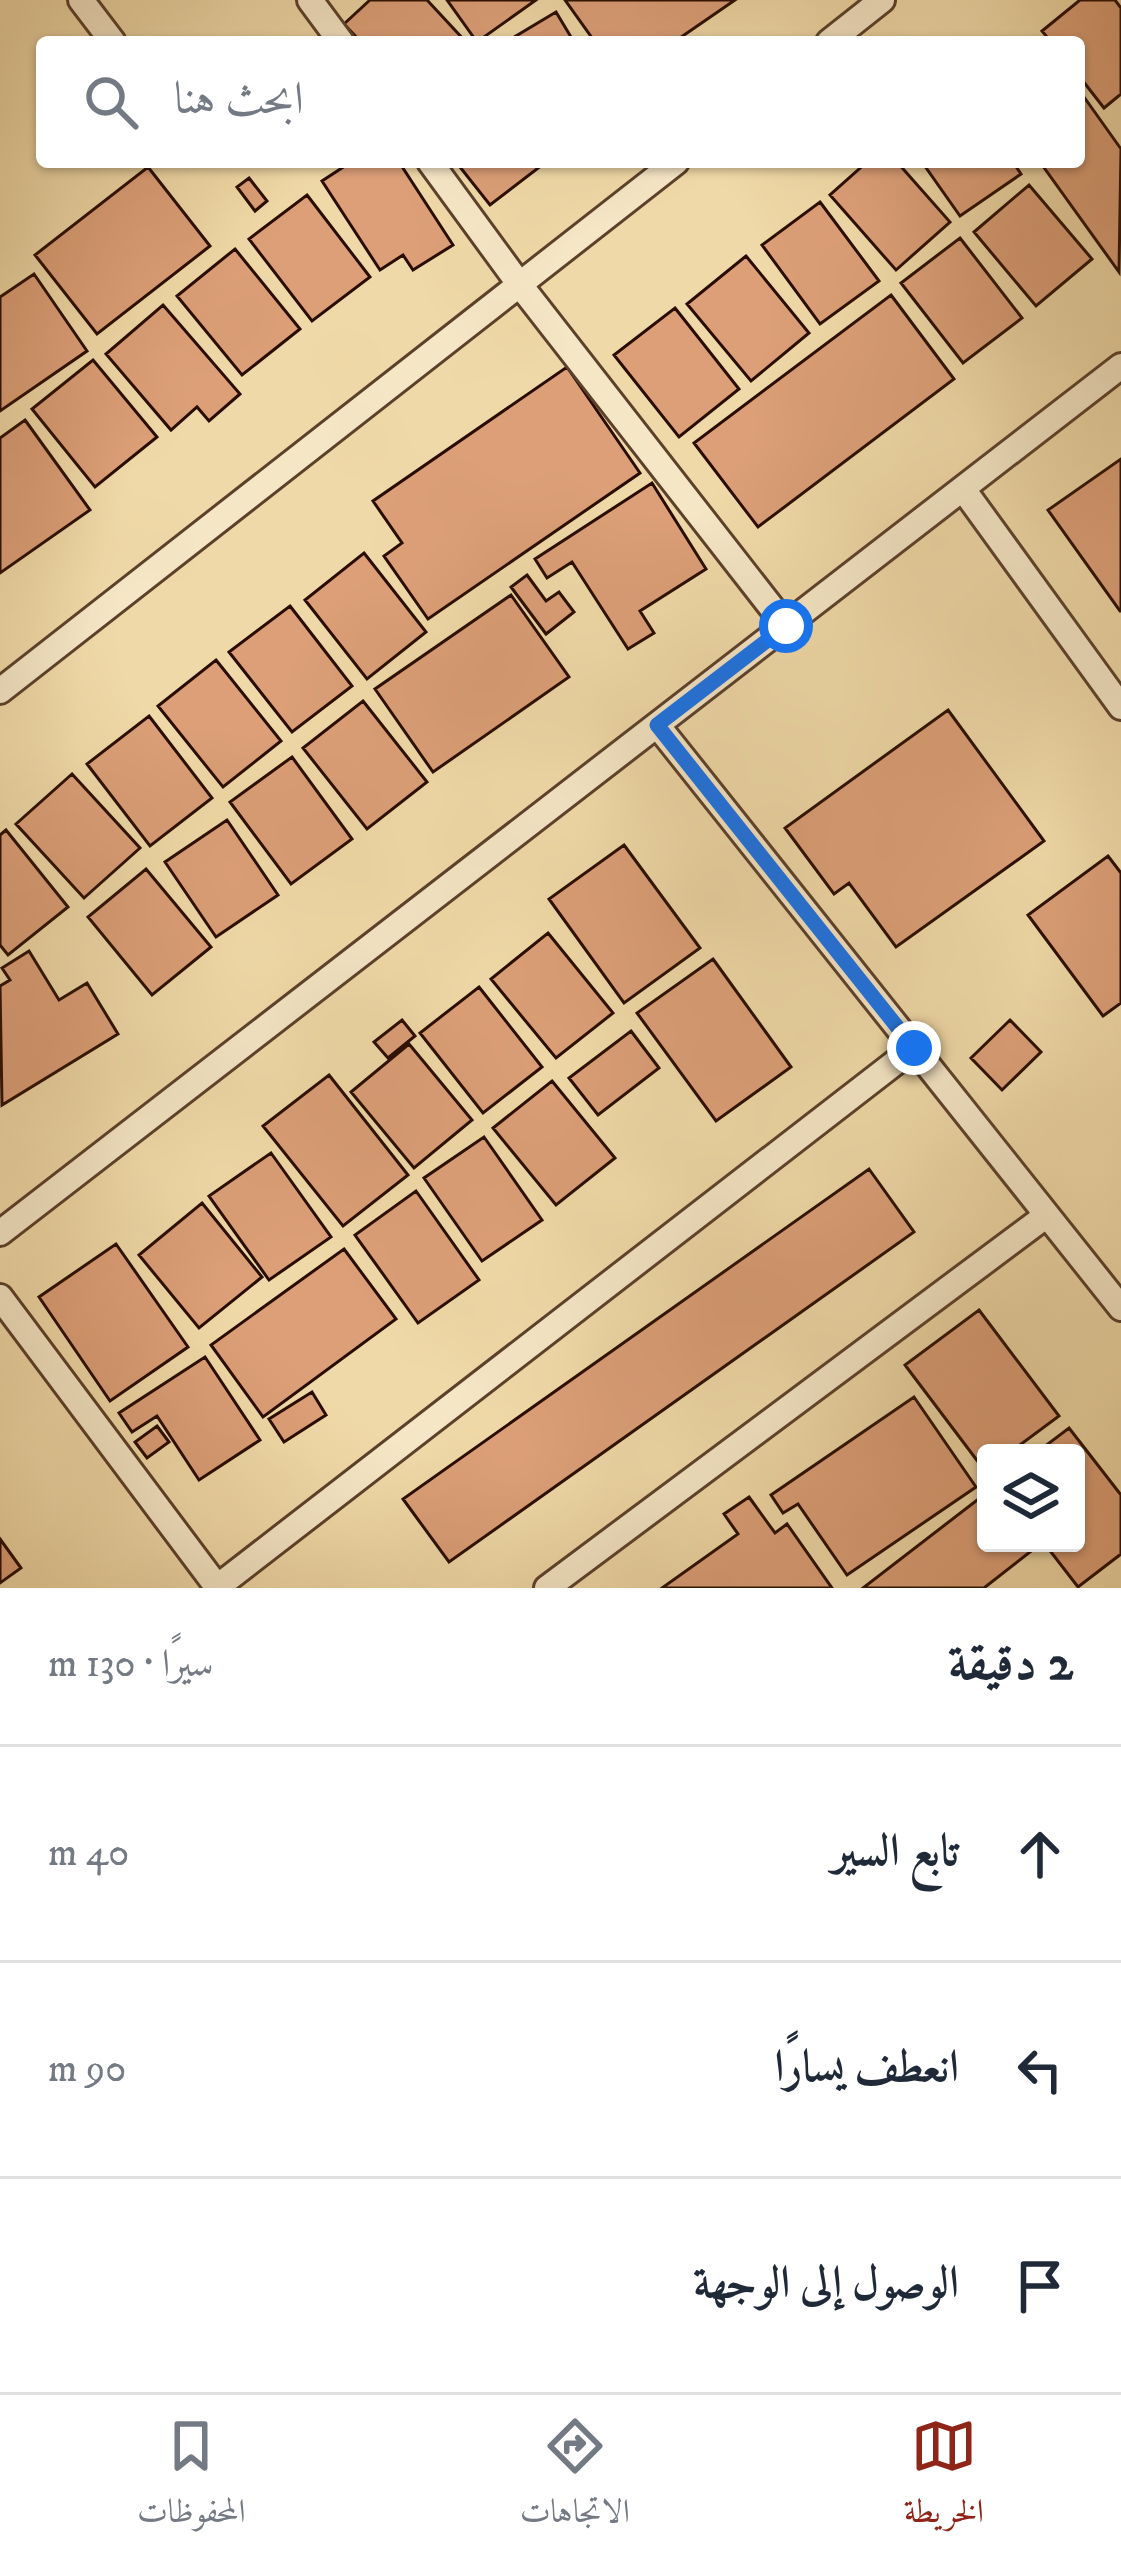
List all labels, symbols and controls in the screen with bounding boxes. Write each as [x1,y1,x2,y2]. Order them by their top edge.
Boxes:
search box [36,36,1085,168]
icon: search [78,69,144,135]
text: ابحث هنا [174,72,304,128]
route start [759,599,813,653]
route end [887,1021,941,1075]
map controls [977,1444,1085,1552]
button: layers [977,1444,1085,1552]
text: 2 دقيقة [948,1632,1073,1696]
text: سيرًا · 130 m [48,1640,214,1689]
icon: ahead [1007,1821,1073,1887]
text: تابع السير [832,1824,959,1880]
text: 40 m [48,1829,129,1878]
icon: left [1007,2037,1073,2103]
text: انعطف يسارًا [775,2040,959,2096]
text: 90 m [48,2045,126,2094]
icon: arrive [1007,2253,1073,2319]
text: الوصول إلى الوجهة [693,2256,959,2312]
tab: المحفوظات [137,2413,246,2543]
tab: الاتجاهات [520,2413,630,2543]
tab: الخريطة [904,2413,984,2543]

